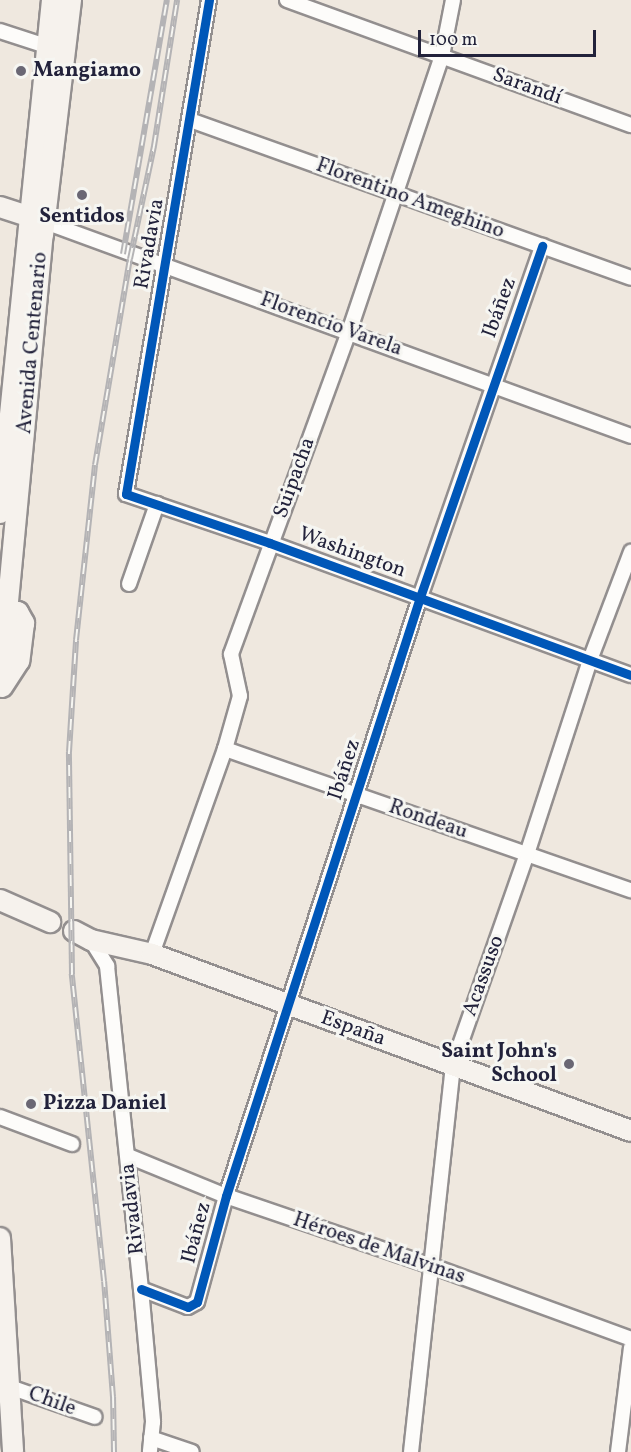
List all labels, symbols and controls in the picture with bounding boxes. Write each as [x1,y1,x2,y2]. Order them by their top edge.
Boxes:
scale bar [421,18,600,56]
text: 100 m [429,28,478,53]
place label: Mangiamo [33,58,141,84]
street label: Sarandí [489,63,565,111]
marker: Mangiamo [14,64,28,78]
street label: Florentino Ameghino [312,153,508,245]
marker: Sentidos [75,188,89,202]
street label: Rivadavia [130,197,170,291]
place label: Sentidos [39,204,125,230]
street label: Avenida Centenario [13,251,53,435]
street label: Ibáñez [477,274,523,342]
street label: Florencio Varela [256,287,406,363]
street label: Suipacha [269,434,321,522]
street label: Washington [295,522,409,584]
street label: Ibáñez [323,736,367,804]
street label: Rondeau [385,795,471,845]
street label: Acassuso [458,932,510,1020]
street label: España [317,1006,389,1052]
place label: Saint John's School [441,1039,557,1089]
marker: Saint John's School [562,1057,576,1071]
place label: Pizza Daniel [43,1091,167,1117]
marker: Pizza Daniel [24,1097,38,1111]
street label: Rivadavia [116,1162,150,1256]
street label: Ibáñez [177,1200,217,1266]
street label: Héroes de Malvinas [290,1208,468,1290]
street label: Chile [25,1382,79,1422]

